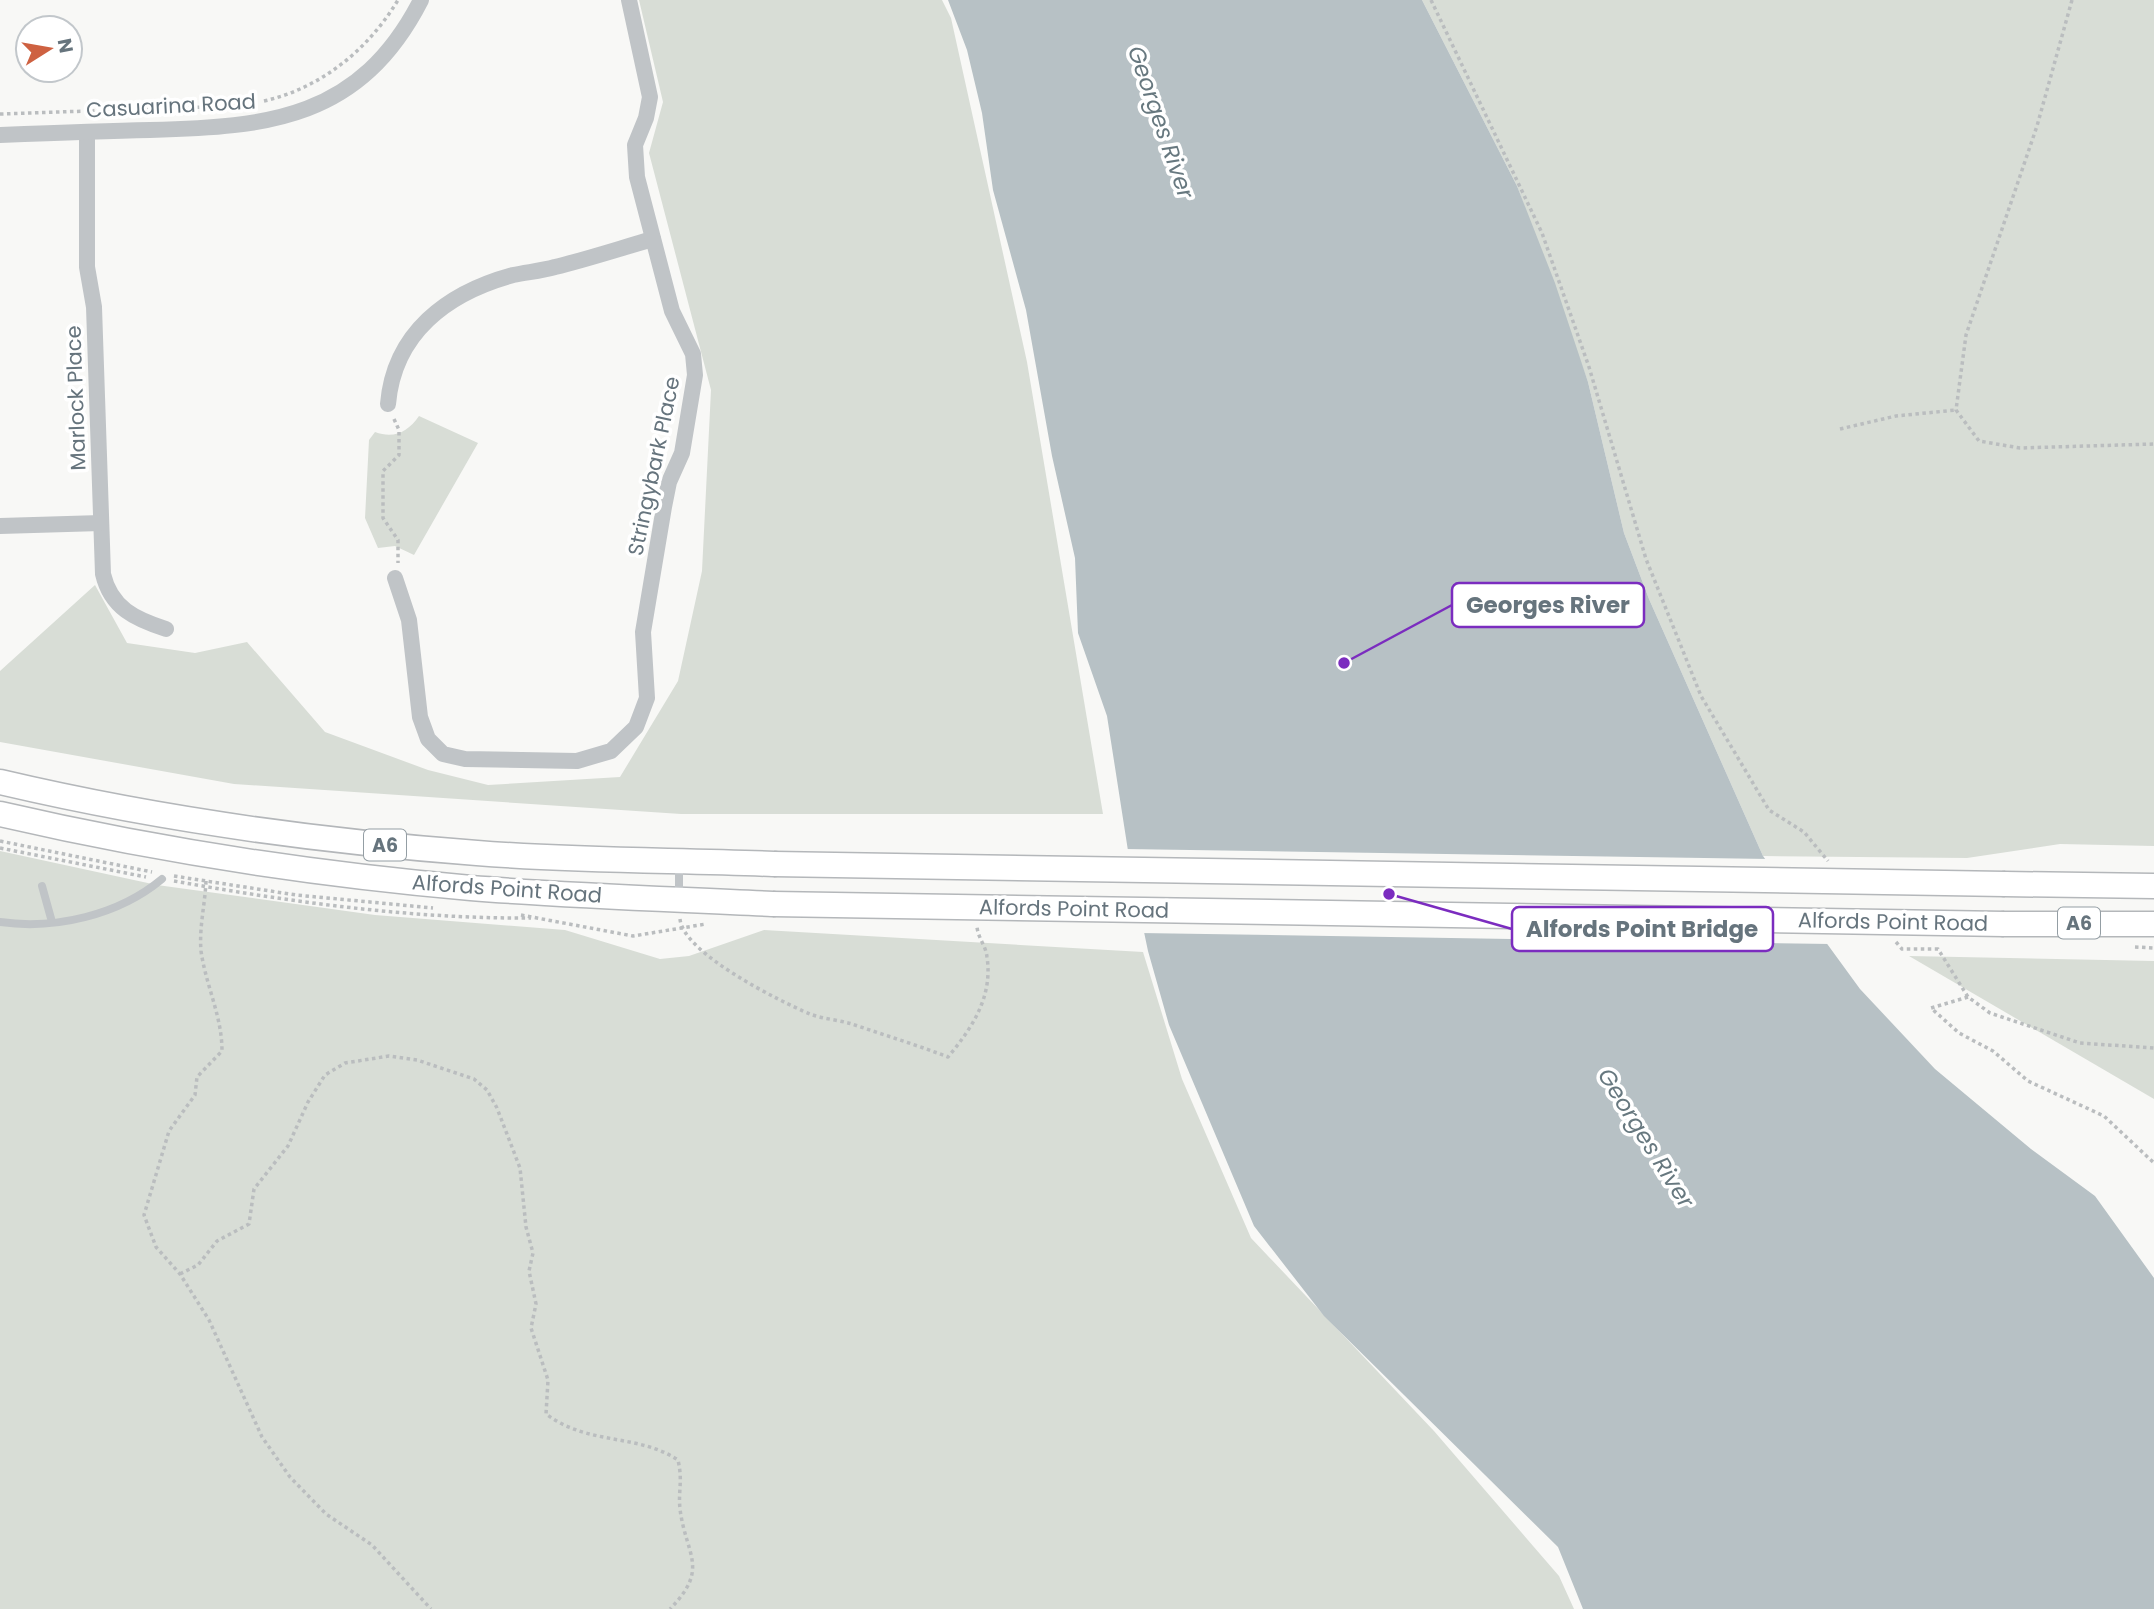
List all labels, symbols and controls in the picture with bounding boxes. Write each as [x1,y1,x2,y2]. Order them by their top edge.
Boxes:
north arrow [14,14,84,84]
text: N [51,36,80,55]
water label: Georges River [1120,41,1203,204]
street label: Casuarina Road [85,87,257,124]
street label: Marlock Place [58,325,93,471]
street label: Stringybark Place [620,374,687,558]
callout: Georges River [1452,583,1644,627]
text: Georges River [1466,589,1630,621]
road number: A6 [364,830,406,860]
street label: Alfords Point Road [411,867,603,910]
street label: Alfords Point Road [979,892,1169,925]
street label: Alfords Point Road [1798,905,1988,938]
callout: Alfords Point Bridge [1512,907,1773,951]
road number: A6 [2058,908,2100,939]
text: Alfords Point Bridge [1526,913,1758,945]
water label: Georges River [1590,1062,1703,1215]

